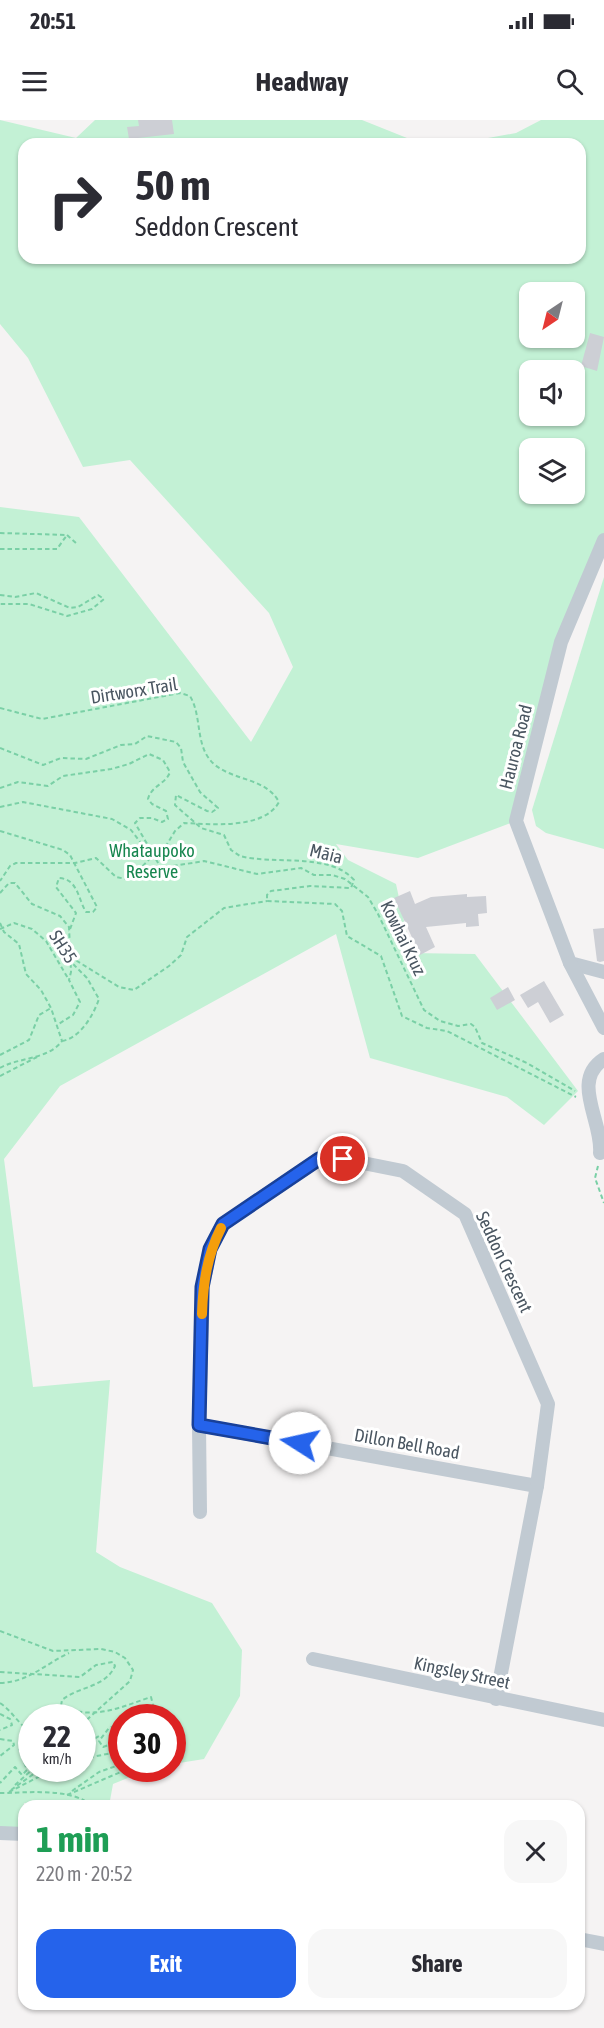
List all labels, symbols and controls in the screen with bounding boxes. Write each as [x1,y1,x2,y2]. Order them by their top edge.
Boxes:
text: 20:51 [30,8,76,34]
icon: menu [18,65,51,98]
icon: search [553,65,586,98]
text: Headway [256,66,348,97]
text: 50 m [135,161,210,209]
icon: right [36,162,114,240]
text: Seddon Crescent [135,211,299,242]
north arrow [519,282,585,348]
map controls [519,282,585,504]
button: sound [519,360,585,426]
button: layers [519,438,585,504]
street label: Dirtworx Trail [89,673,179,708]
street label: Hauroa Road [495,702,536,791]
street label: Māia [308,839,345,868]
park label: Whataupoko Reserve [109,840,195,882]
street label: Kowhai Kruz [376,897,431,979]
street label: SH35 [45,926,82,967]
pin [317,1133,368,1184]
icon: arrive [326,1142,359,1175]
street label: Seddon Crescent [472,1208,537,1316]
position arrow [268,1411,332,1475]
street label: Dillon Bell Road [353,1424,461,1463]
street label: Kingsley Street [412,1652,512,1693]
speed limit sign: 30 [108,1704,186,1782]
text: 22 [43,1719,71,1753]
text: km/h [42,1750,72,1767]
text: 1 min [36,1818,110,1860]
button: close [504,1820,567,1883]
text: 220 m · 20:52 [36,1862,133,1885]
button: Exit [36,1929,296,1998]
button: Share [308,1929,567,1998]

